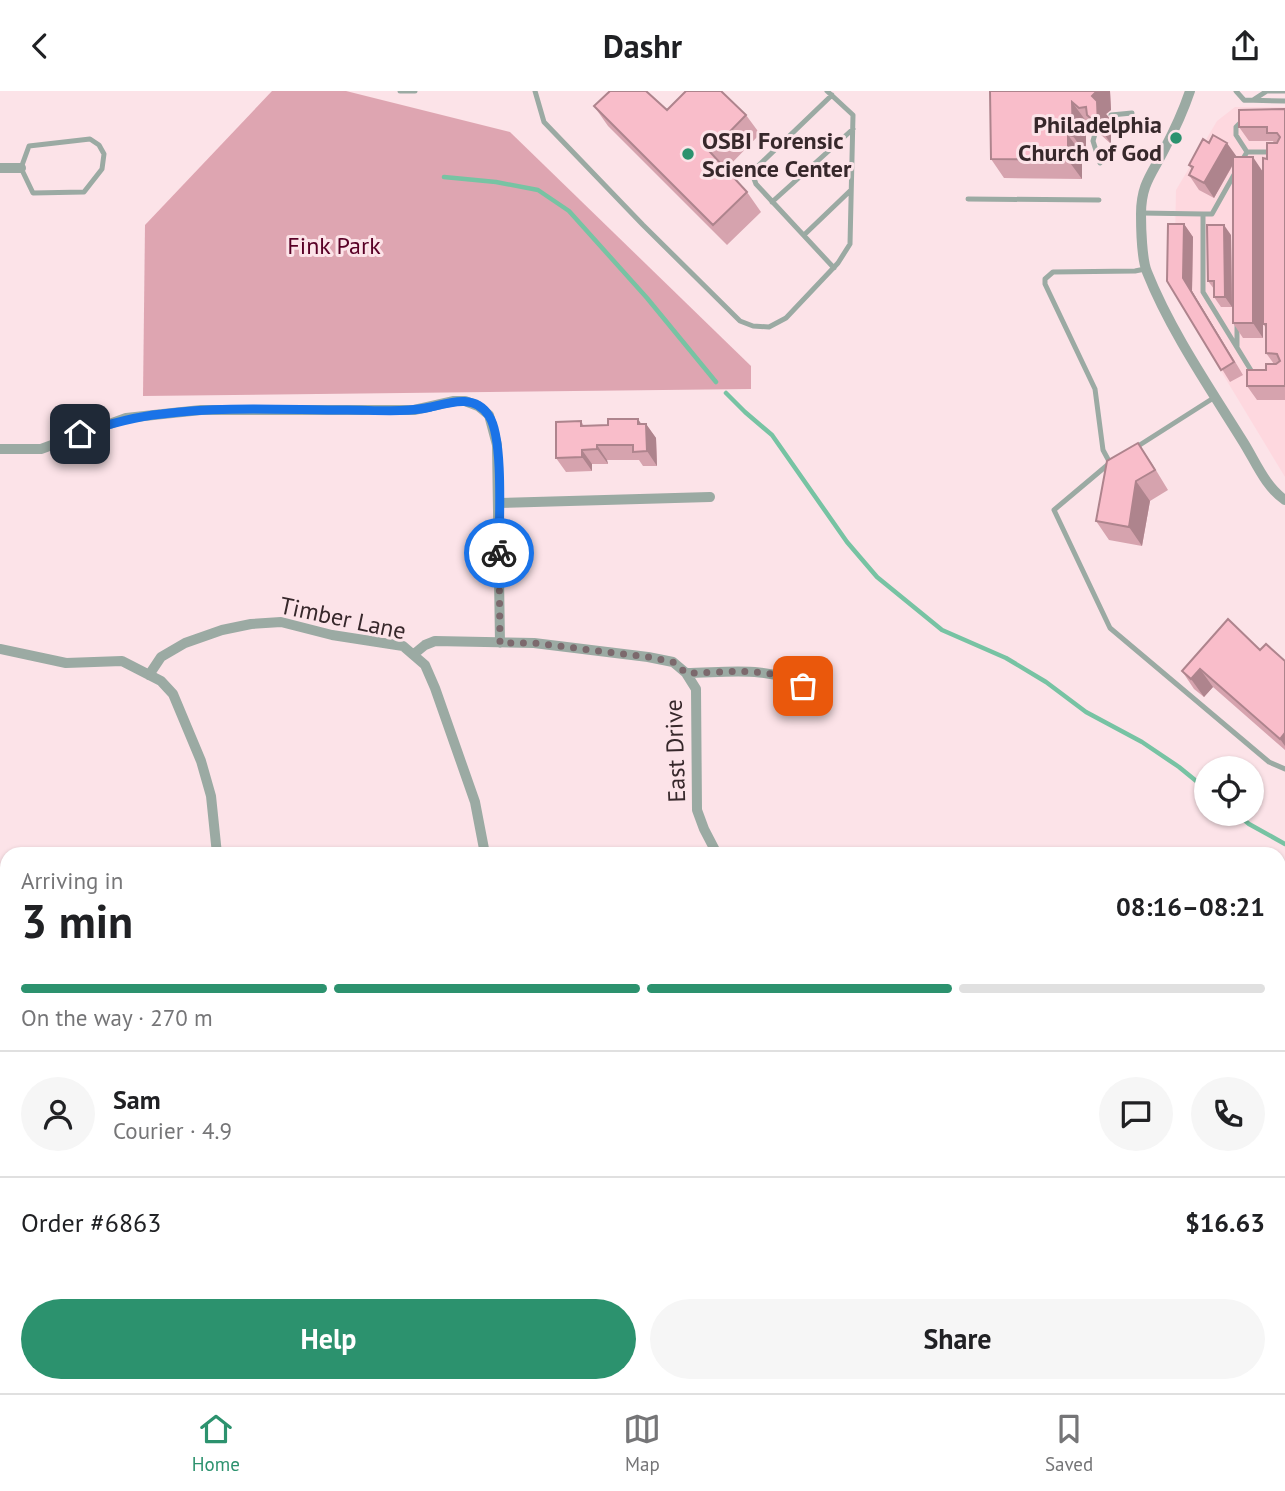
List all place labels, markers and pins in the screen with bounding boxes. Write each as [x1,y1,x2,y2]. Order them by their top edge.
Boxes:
place label: Philadelphia Church of God [1018,109,1162,168]
place label: OSBI Forensic Science Center [702,125,852,184]
marker: Philadelphia Church of God [1168,130,1184,146]
marker: OSBI Forensic Science Center [680,146,696,162]
pin [50,404,110,464]
pin [773,656,833,716]

